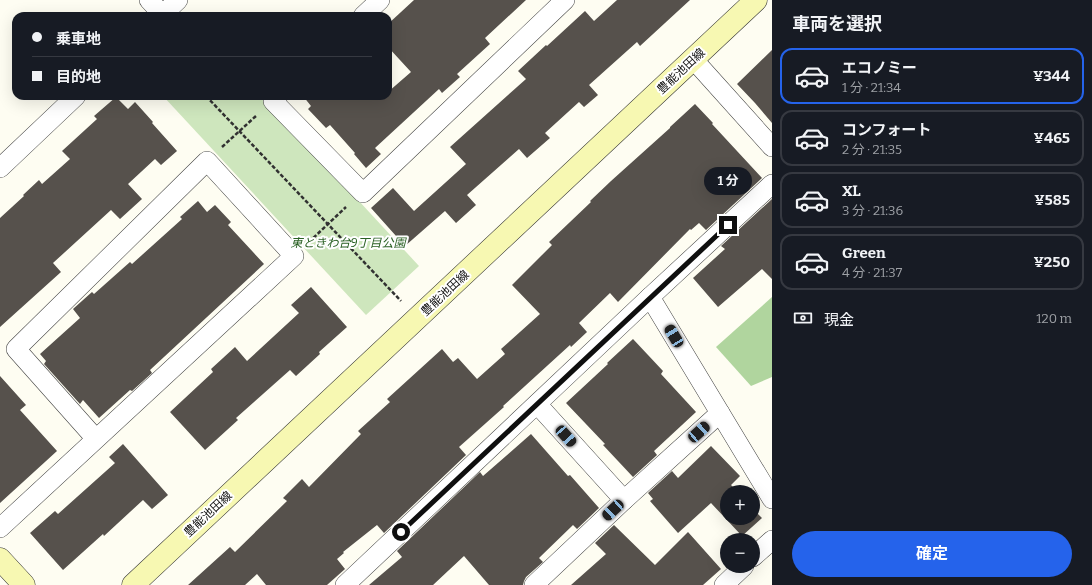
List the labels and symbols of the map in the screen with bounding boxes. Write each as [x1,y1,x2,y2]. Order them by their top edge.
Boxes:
street label: 豊能池田線 [654,45,708,97]
callout: 1 分 [704,167,752,195]
route end [719,216,737,234]
park label: 東ときわ台9丁目公園 [291,236,407,250]
street label: 豊能池田線 [418,267,472,319]
car [663,323,685,349]
car [686,420,712,444]
car [554,423,578,449]
street label: 豊能池田線 [181,488,235,540]
car [600,497,626,523]
route start [392,523,410,541]

